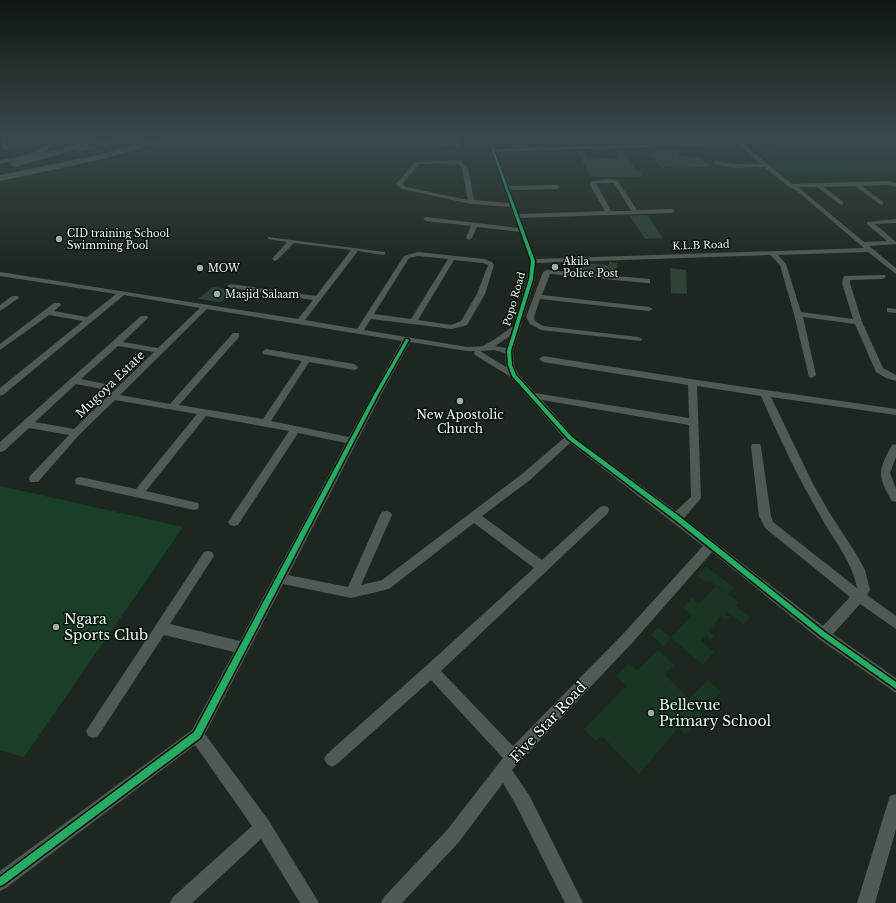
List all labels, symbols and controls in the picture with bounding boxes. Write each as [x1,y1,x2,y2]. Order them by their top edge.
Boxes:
place label: CID training School Swimming Pool [67,227,169,252]
marker: CID training School Swimming Pool [54,234,64,244]
street label: K.L.B Road [672,237,730,252]
place label: Akila Police Post [562,255,618,280]
place label: MOW [208,262,240,275]
marker: Akila Police Post [550,262,560,272]
marker: MOW [195,263,205,273]
street label: Popo Road [500,270,528,328]
place label: Masjid Salaam [225,288,299,301]
marker: Masjid Salaam [212,289,222,299]
street label: Mugoya Estate [72,347,148,421]
marker: New Apostolic Church [455,396,465,406]
place label: New Apostolic Church [416,407,504,436]
place label: Ngara Sports Club [64,610,148,644]
marker: Ngara Sports Club [51,622,61,632]
street label: Five Star Road [506,677,590,766]
place label: Bellevue Primary School [659,696,772,730]
marker: Bellevue Primary School [646,708,656,718]

